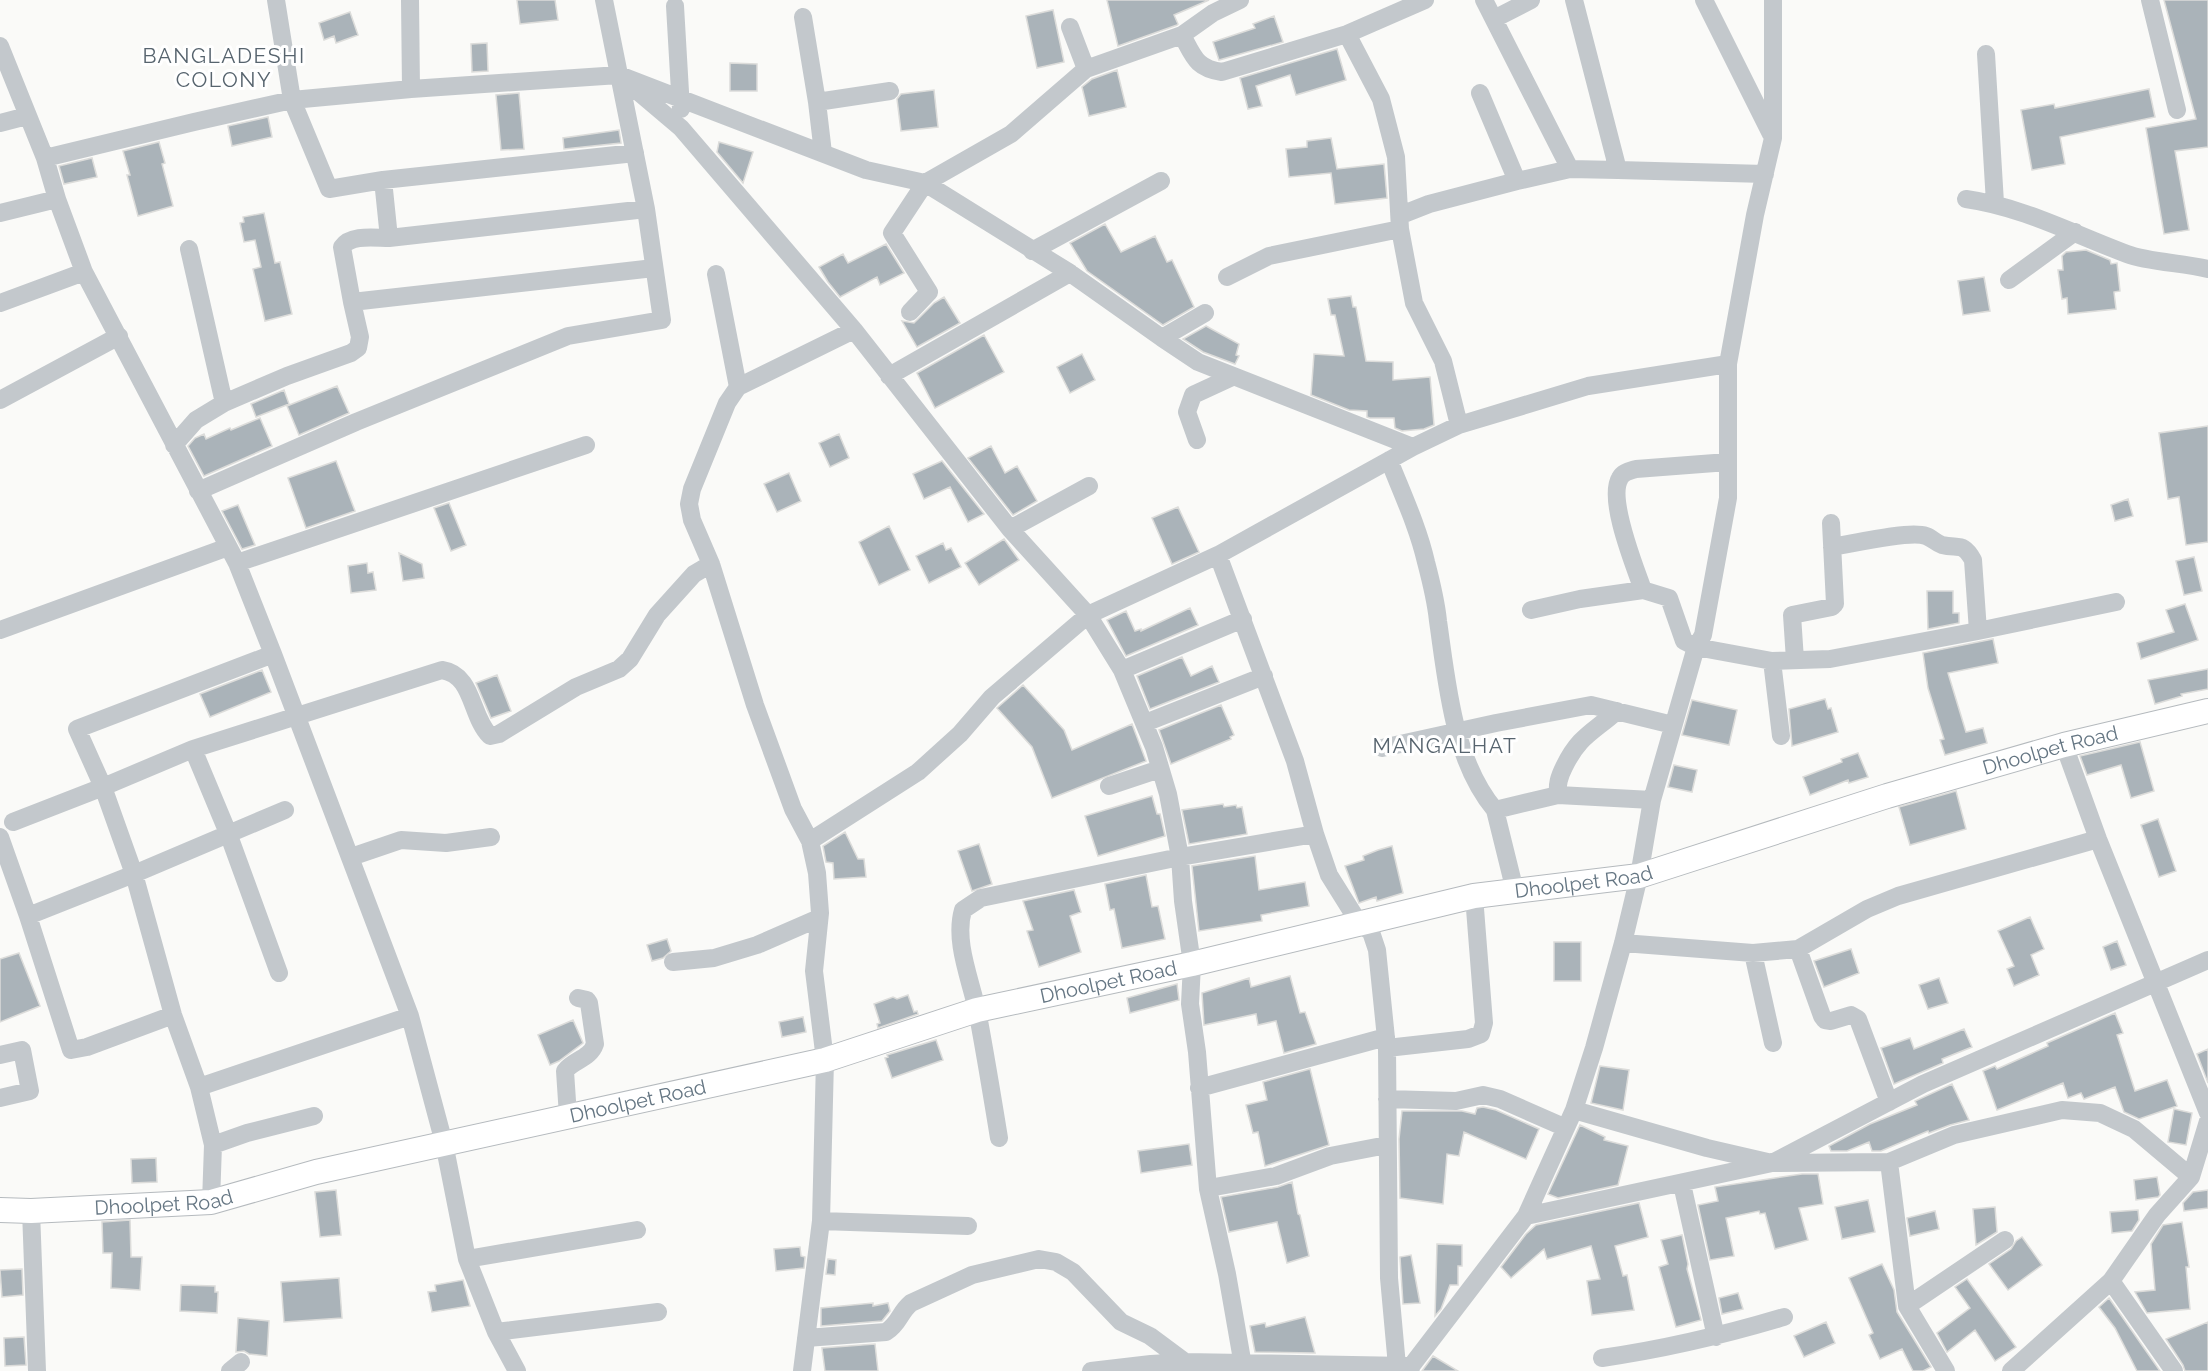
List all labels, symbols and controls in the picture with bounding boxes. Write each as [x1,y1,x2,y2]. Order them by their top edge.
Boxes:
district label: BANGLADESHI COLONY [142,43,306,92]
street label: Dhoolpet Road [1980,721,2120,780]
district label: MANGALHAT [1373,733,1517,758]
street label: Dhoolpet Road [1513,860,1656,903]
street label: Dhoolpet Road [1038,956,1179,1008]
street label: Dhoolpet Road [567,1075,708,1128]
street label: Dhoolpet Road [94,1184,236,1220]

